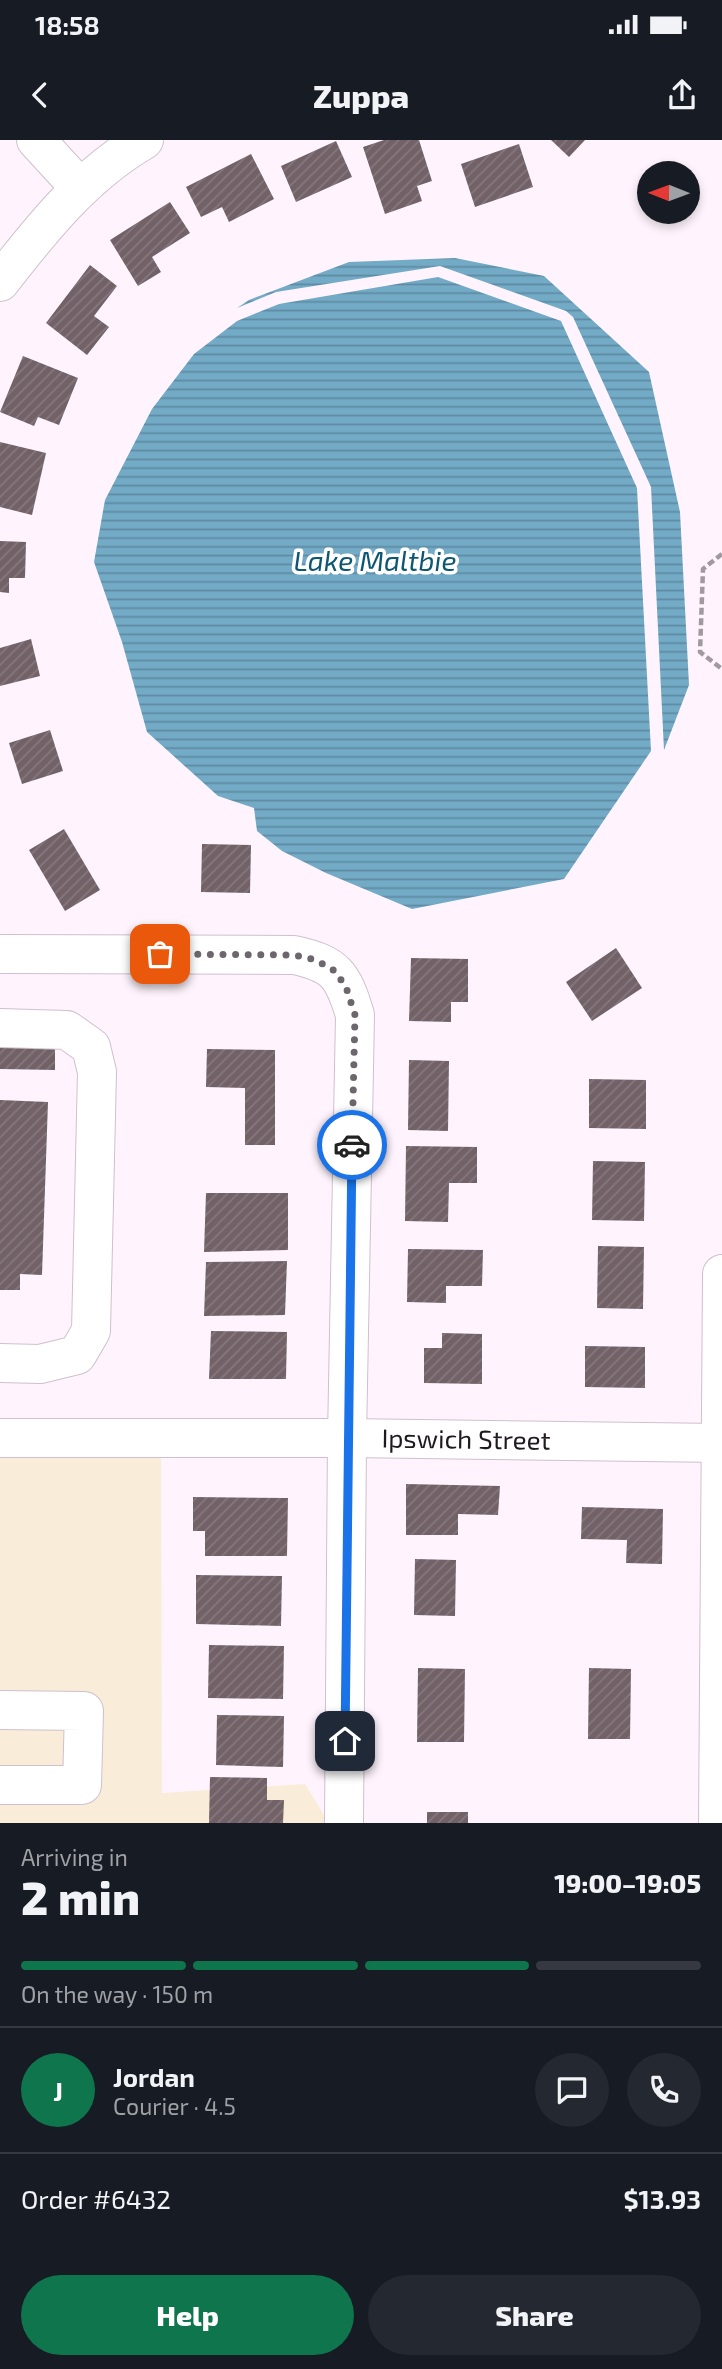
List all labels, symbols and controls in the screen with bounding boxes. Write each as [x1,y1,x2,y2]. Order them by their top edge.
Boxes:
text: 18:58 [35,9,100,40]
icon: back [21,76,59,114]
text: Zuppa [313,76,409,114]
icon: share [663,76,701,114]
north arrow [637,161,700,224]
map controls [637,161,700,224]
water label: Lake Maltbie [293,543,457,577]
pin [130,924,190,984]
icon: bag [141,935,179,973]
courier [317,1110,387,1180]
icon: car [333,1126,371,1164]
street label: Ipswich Street [381,1421,551,1455]
pin [315,1711,375,1771]
icon: home [326,1722,364,1760]
text: Arriving in [21,1843,128,1871]
text: 19:00–19:05 [554,1867,701,1898]
text: 2 min [21,1869,140,1924]
text: On the way · 150 m [21,1980,213,2008]
button: chat [535,2053,609,2127]
button: phone [627,2053,701,2127]
text: Jordan [113,2061,195,2092]
text: J [53,2075,63,2106]
text: Courier · 4.5 [113,2092,236,2120]
text: Order #6432 [21,2183,171,2214]
text: $13.93 [624,2183,701,2214]
button: Help [21,2275,354,2355]
button: Share [368,2275,701,2355]

